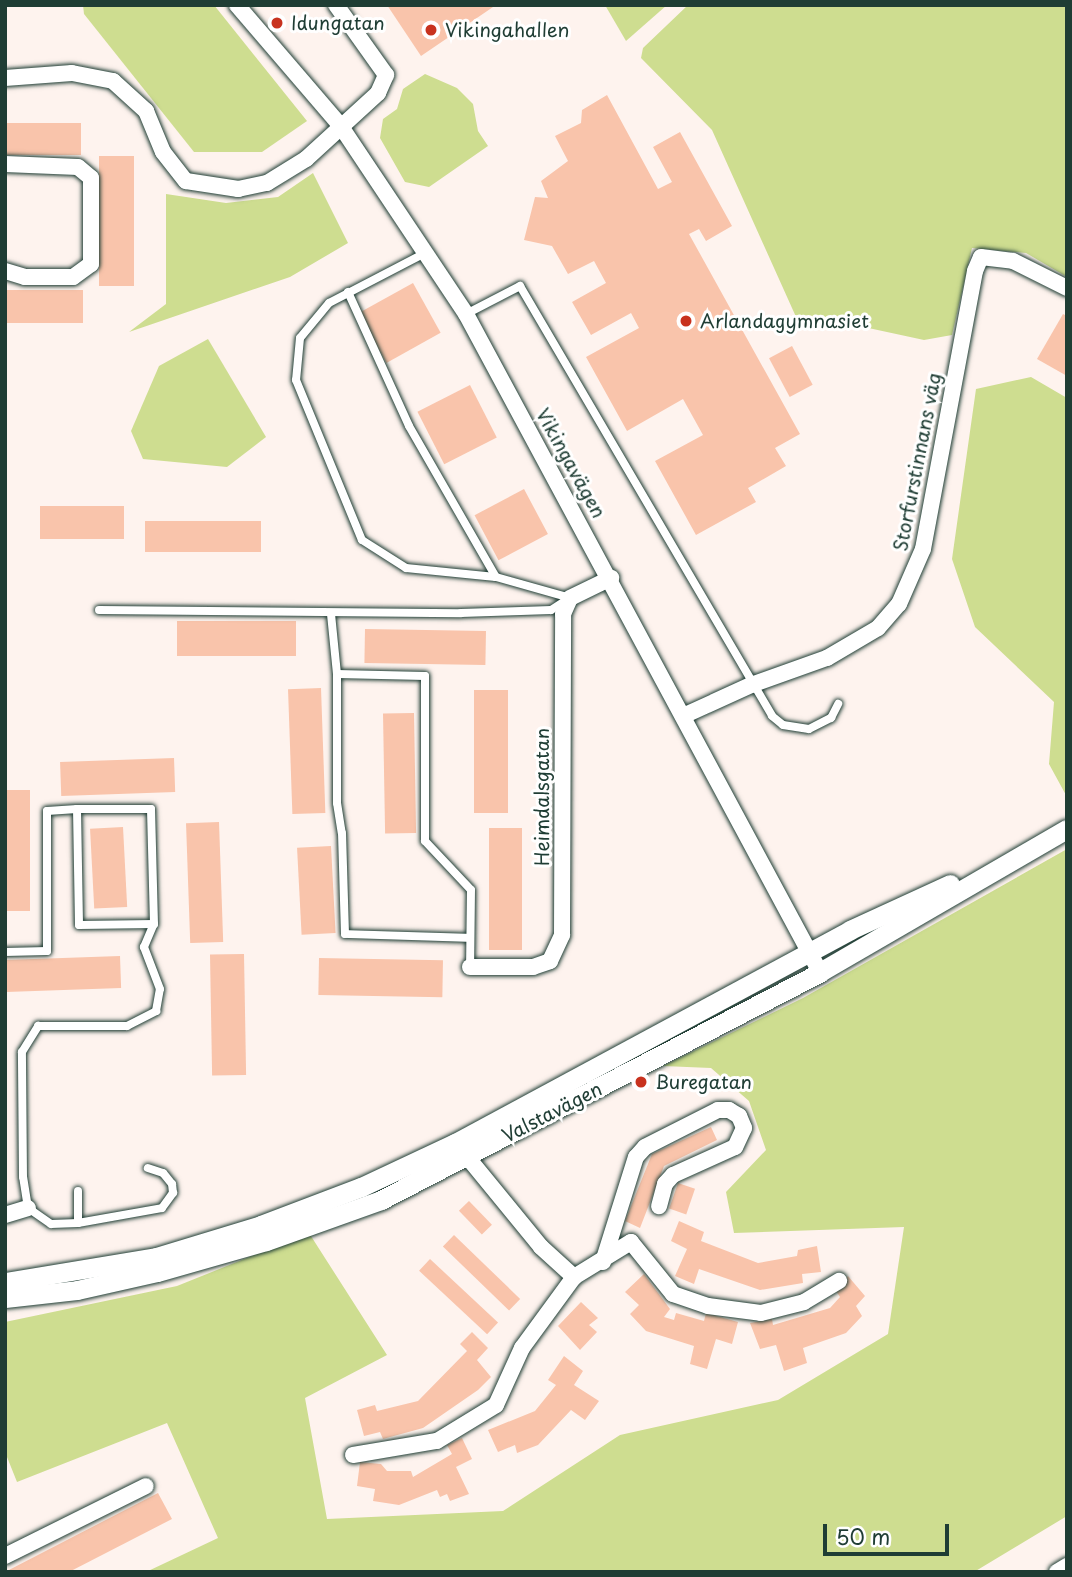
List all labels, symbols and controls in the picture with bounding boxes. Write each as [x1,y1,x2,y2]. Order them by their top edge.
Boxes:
place label: Idungatan [291,12,385,34]
marker: Idungatan [269,15,285,31]
place label: Vikingahallen [445,19,570,41]
marker: Vikingahallen [423,22,439,38]
place label: Arlandagymnasiet [700,310,869,332]
marker: Arlandagymnasiet [678,313,694,329]
street label: Storfurstinnans väg [889,371,945,553]
street label: Vikingavägen [531,404,611,522]
street label: Heimdalsgatan [531,728,553,866]
place label: Buregatan [655,1071,752,1093]
marker: Buregatan [633,1074,649,1090]
street label: Valstavägen [498,1077,606,1147]
scale bar [827,1510,953,1554]
text: 50 m [836,1520,890,1552]

